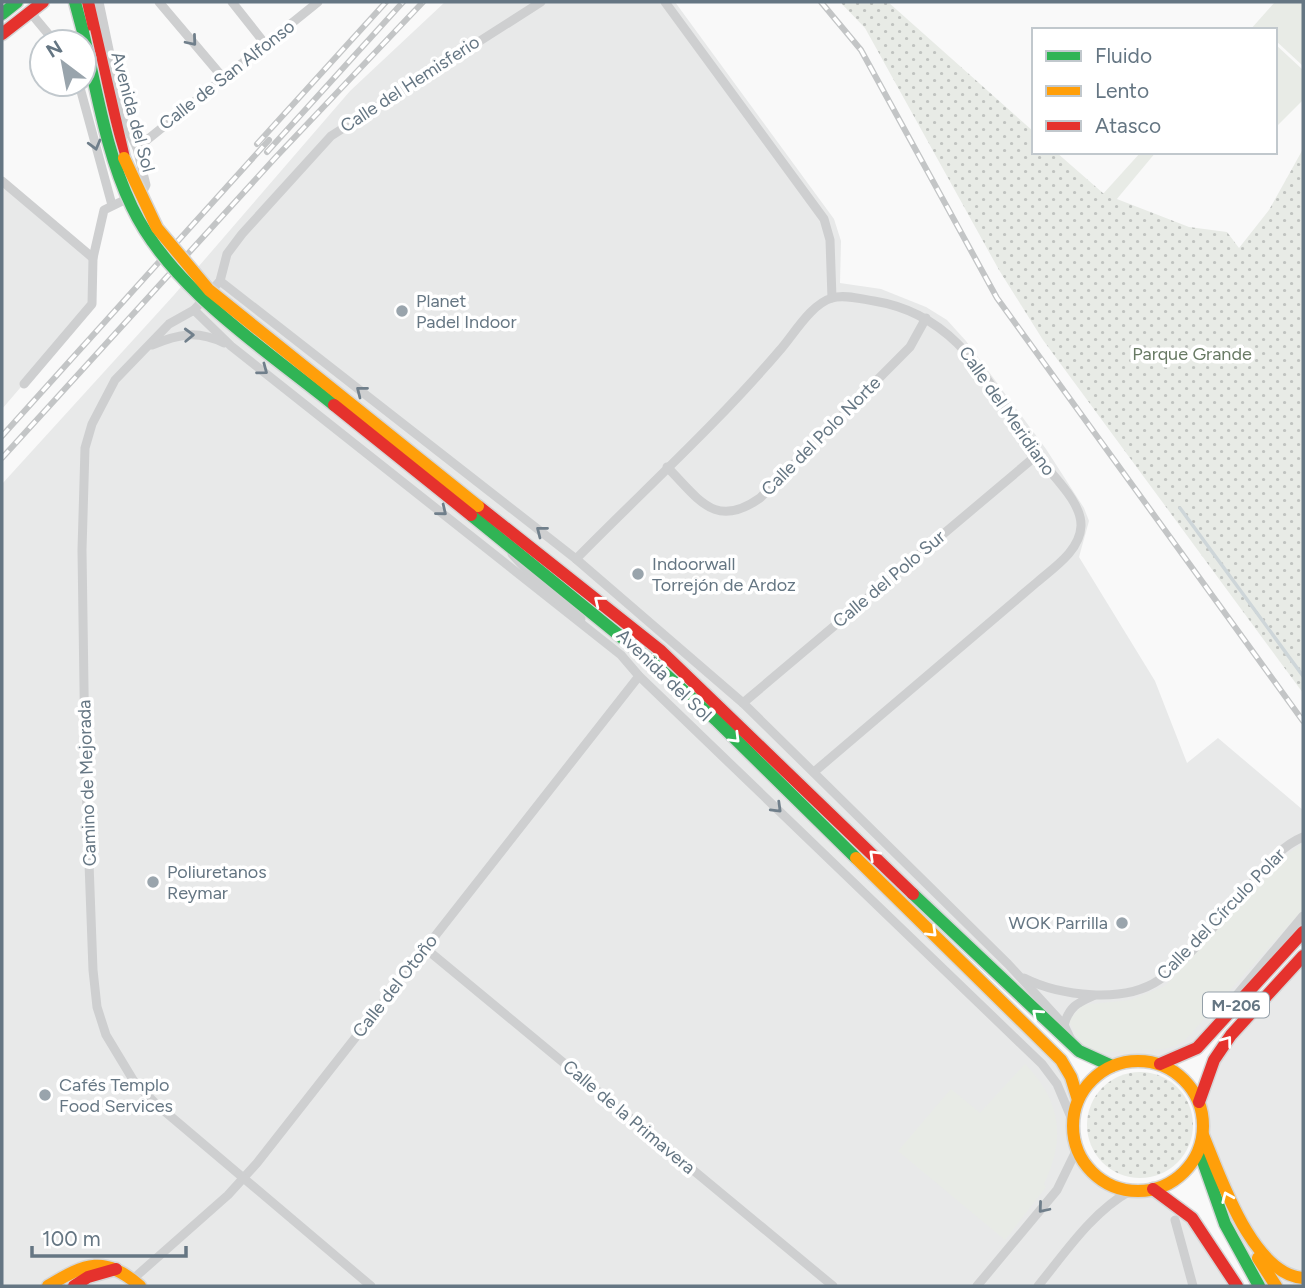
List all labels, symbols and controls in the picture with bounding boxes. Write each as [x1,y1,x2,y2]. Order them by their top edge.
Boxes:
street label: Calle de San Alfonso [155,15,299,135]
north arrow [28,28,98,98]
legend [1032,28,1277,154]
street label: Calle del Hemisferio [336,31,484,137]
one-way arrow [184,32,196,45]
text: N [42,35,67,63]
text: Fluido [1095,43,1152,68]
street label: Avenida del Sol [106,49,160,175]
text: Lento [1095,78,1149,103]
text: Atasco [1095,113,1161,138]
one-way arrow [86,138,101,150]
place label: Planet Padel Indoor [416,290,517,333]
marker: Planet Padel Indoor [394,303,410,319]
one-way arrow [184,327,195,342]
street label: Calle del Meridiano [954,342,1060,480]
park label: Parque Grande [1132,343,1252,365]
one-way arrow [256,362,268,375]
street label: Calle del Polo Norte [757,372,885,500]
one-way arrow [357,386,369,399]
one-way arrow [435,503,447,516]
one-way arrow [536,526,548,539]
street label: Calle del Polo Sur [828,526,950,632]
place label: Indoorwall Torrejón de Ardoz [652,553,796,596]
marker: Indoorwall Torrejón de Ardoz [630,566,646,582]
one-way arrow [594,597,607,609]
street label: Avenida del Sol [612,624,716,726]
street label: Camino de Mejorada [73,699,101,867]
one-way arrow [726,730,739,743]
one-way arrow [769,799,782,812]
street label: Calle del Círculo Polar [1152,843,1290,985]
one-way arrow [869,851,882,864]
place label: Poliuretanos Reymar [167,861,267,904]
marker: Poliuretanos Reymar [145,874,161,890]
place label: WOK Parrilla [1008,912,1108,934]
marker: WOK Parrilla [1114,915,1130,931]
one-way arrow [924,923,937,936]
street label: Calle del Otoño [348,930,442,1042]
road number: M-206 [1203,993,1269,1018]
one-way arrow [1032,1009,1045,1022]
one-way arrow [1219,1036,1232,1049]
street label: Calle de la Primavera [558,1055,700,1179]
place label: Cafés Templo Food Services [59,1074,173,1117]
marker: Cafés Templo Food Services [37,1087,53,1103]
one-way arrow [1222,1192,1236,1204]
one-way arrow [1039,1199,1051,1212]
scale bar [32,1214,186,1258]
text: 100 m [42,1226,101,1251]

